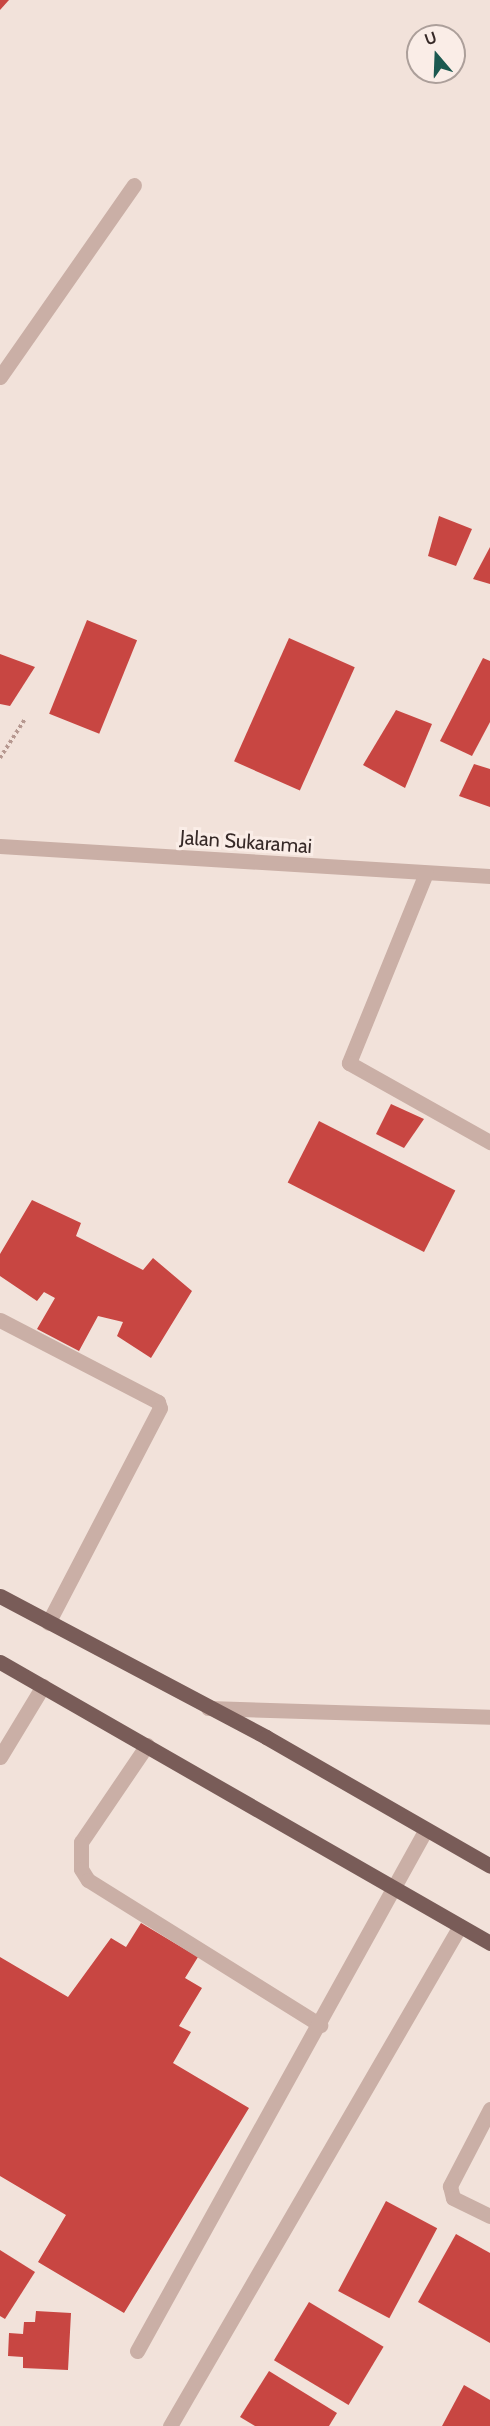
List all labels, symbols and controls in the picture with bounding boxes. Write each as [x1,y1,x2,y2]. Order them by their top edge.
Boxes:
north arrow [406,24,466,84]
text: U [422,28,439,49]
street label: Jalan Sukaramai [179,825,313,859]

